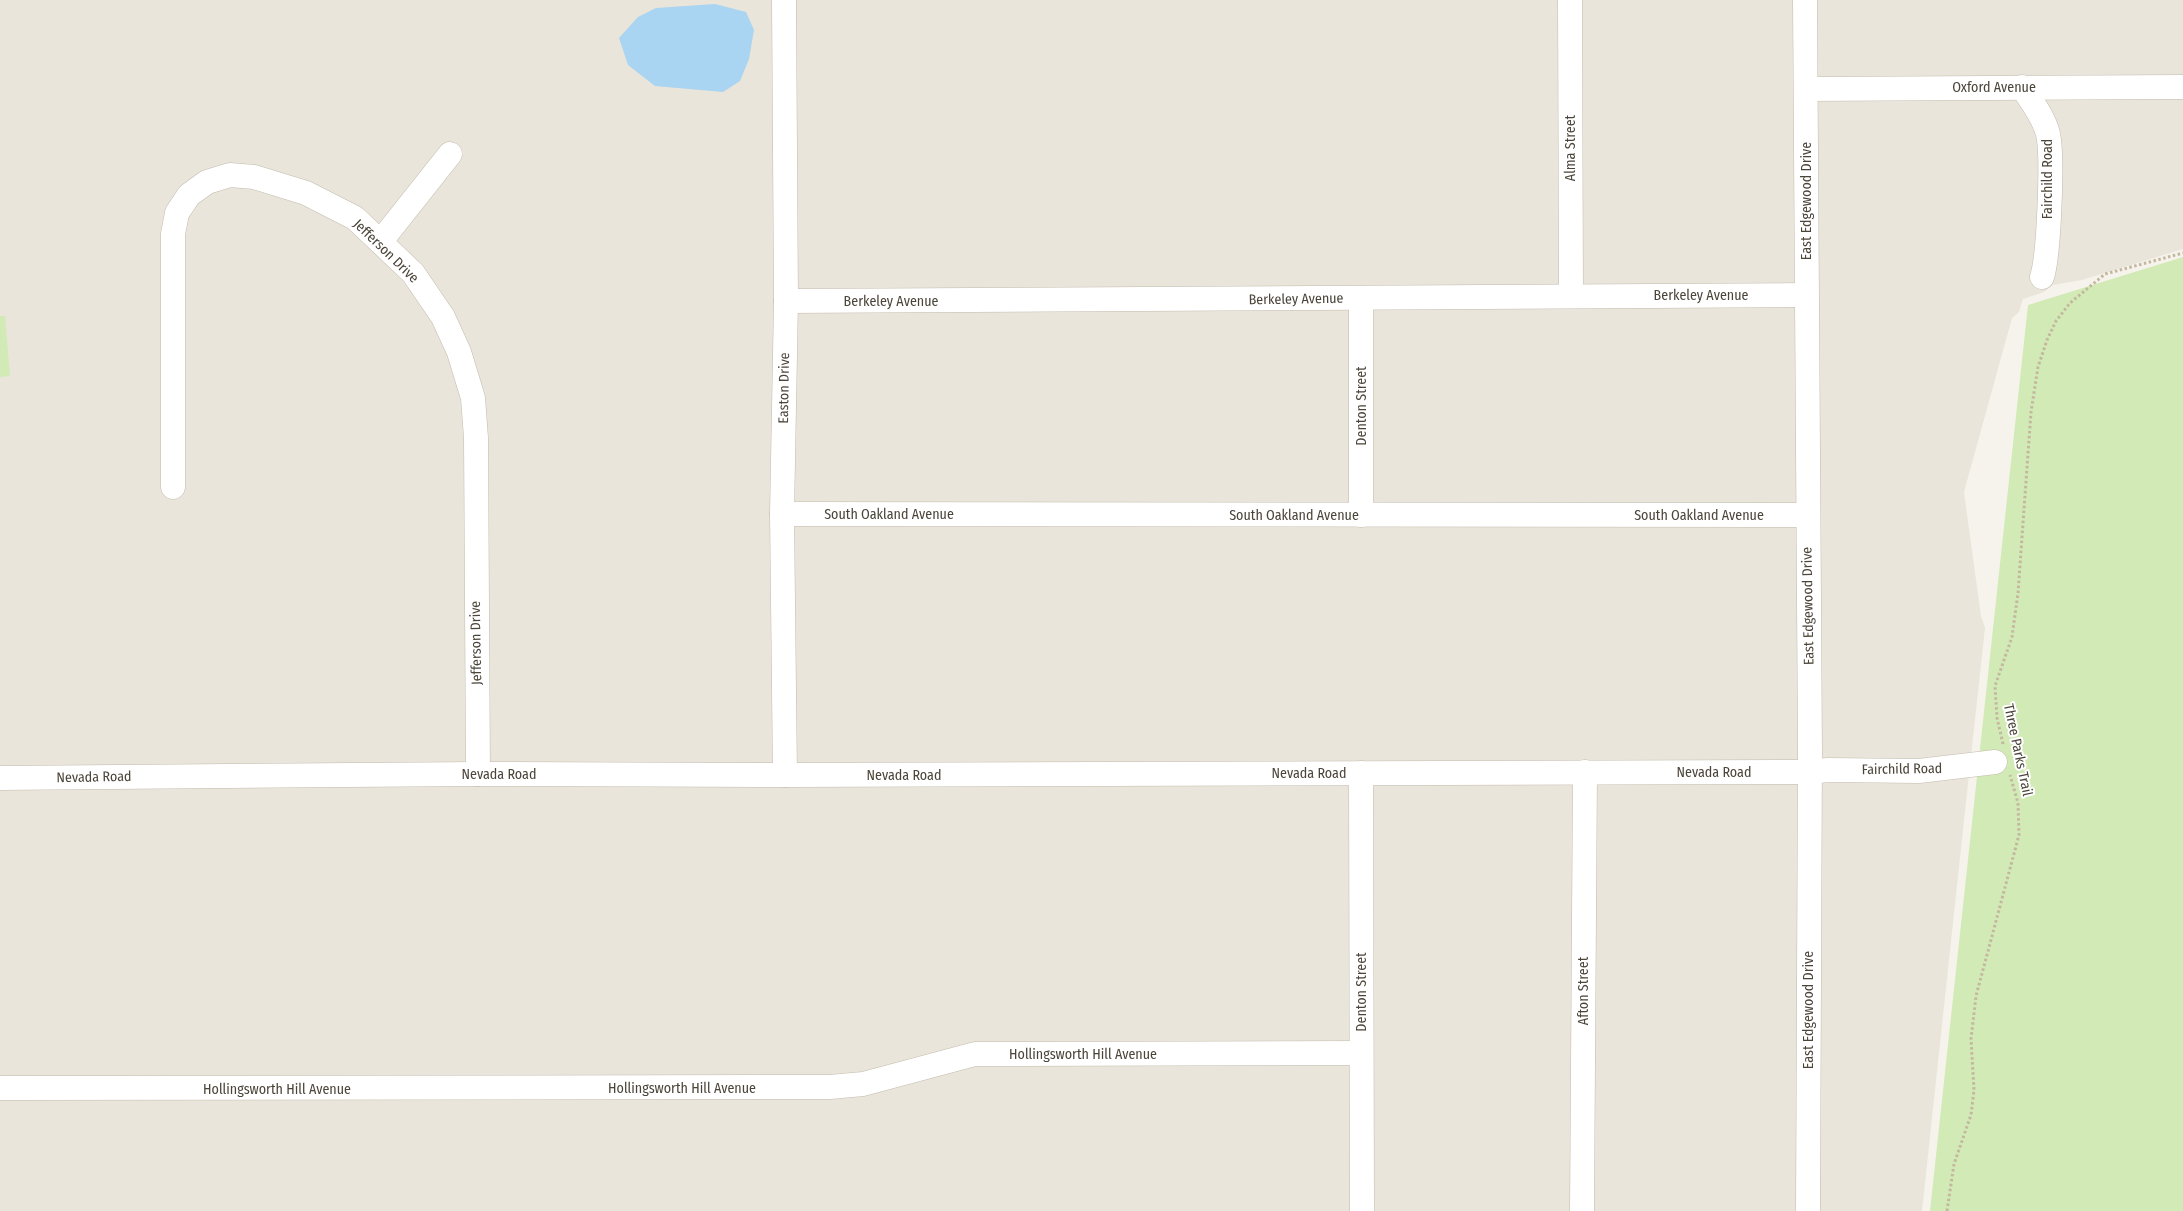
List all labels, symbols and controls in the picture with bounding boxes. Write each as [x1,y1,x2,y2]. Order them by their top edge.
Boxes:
street label: Oxford Avenue [1952,79,2036,96]
street label: Alma Street [1562,114,1579,181]
street label: Fairchild Road [2039,139,2056,219]
street label: East Edgewood Drive [1798,142,1815,260]
street label: Jefferson Drive [350,216,422,286]
street label: Berkeley Avenue [1654,287,1749,304]
street label: Berkeley Avenue [1248,290,1344,308]
street label: Berkeley Avenue [844,293,939,310]
street label: Easton Drive [775,352,793,424]
street label: Denton Street [1353,366,1370,446]
street label: South Oakland Avenue [824,506,954,523]
street label: South Oakland Avenue [1229,507,1359,524]
street label: South Oakland Avenue [1634,507,1764,524]
street label: East Edgewood Drive [1798,547,1818,665]
street label: Jefferson Drive [467,601,485,685]
street label: Three Parks Trail [2000,702,2036,798]
street label: Fairchild Road [1862,760,1942,778]
street label: Nevada Road [1677,764,1751,781]
street label: Nevada Road [1272,765,1346,782]
street label: Nevada Road [462,766,536,783]
street label: Nevada Road [867,767,941,784]
street label: Nevada Road [56,768,132,786]
street label: East Edgewood Drive [1800,951,1817,1069]
street label: Denton Street [1353,952,1370,1032]
street label: Afton Street [1575,956,1592,1025]
street label: Hollingsworth Hill Avenue [1009,1046,1157,1063]
street label: Hollingsworth Hill Avenue [608,1080,756,1097]
street label: Hollingsworth Hill Avenue [203,1081,351,1098]

